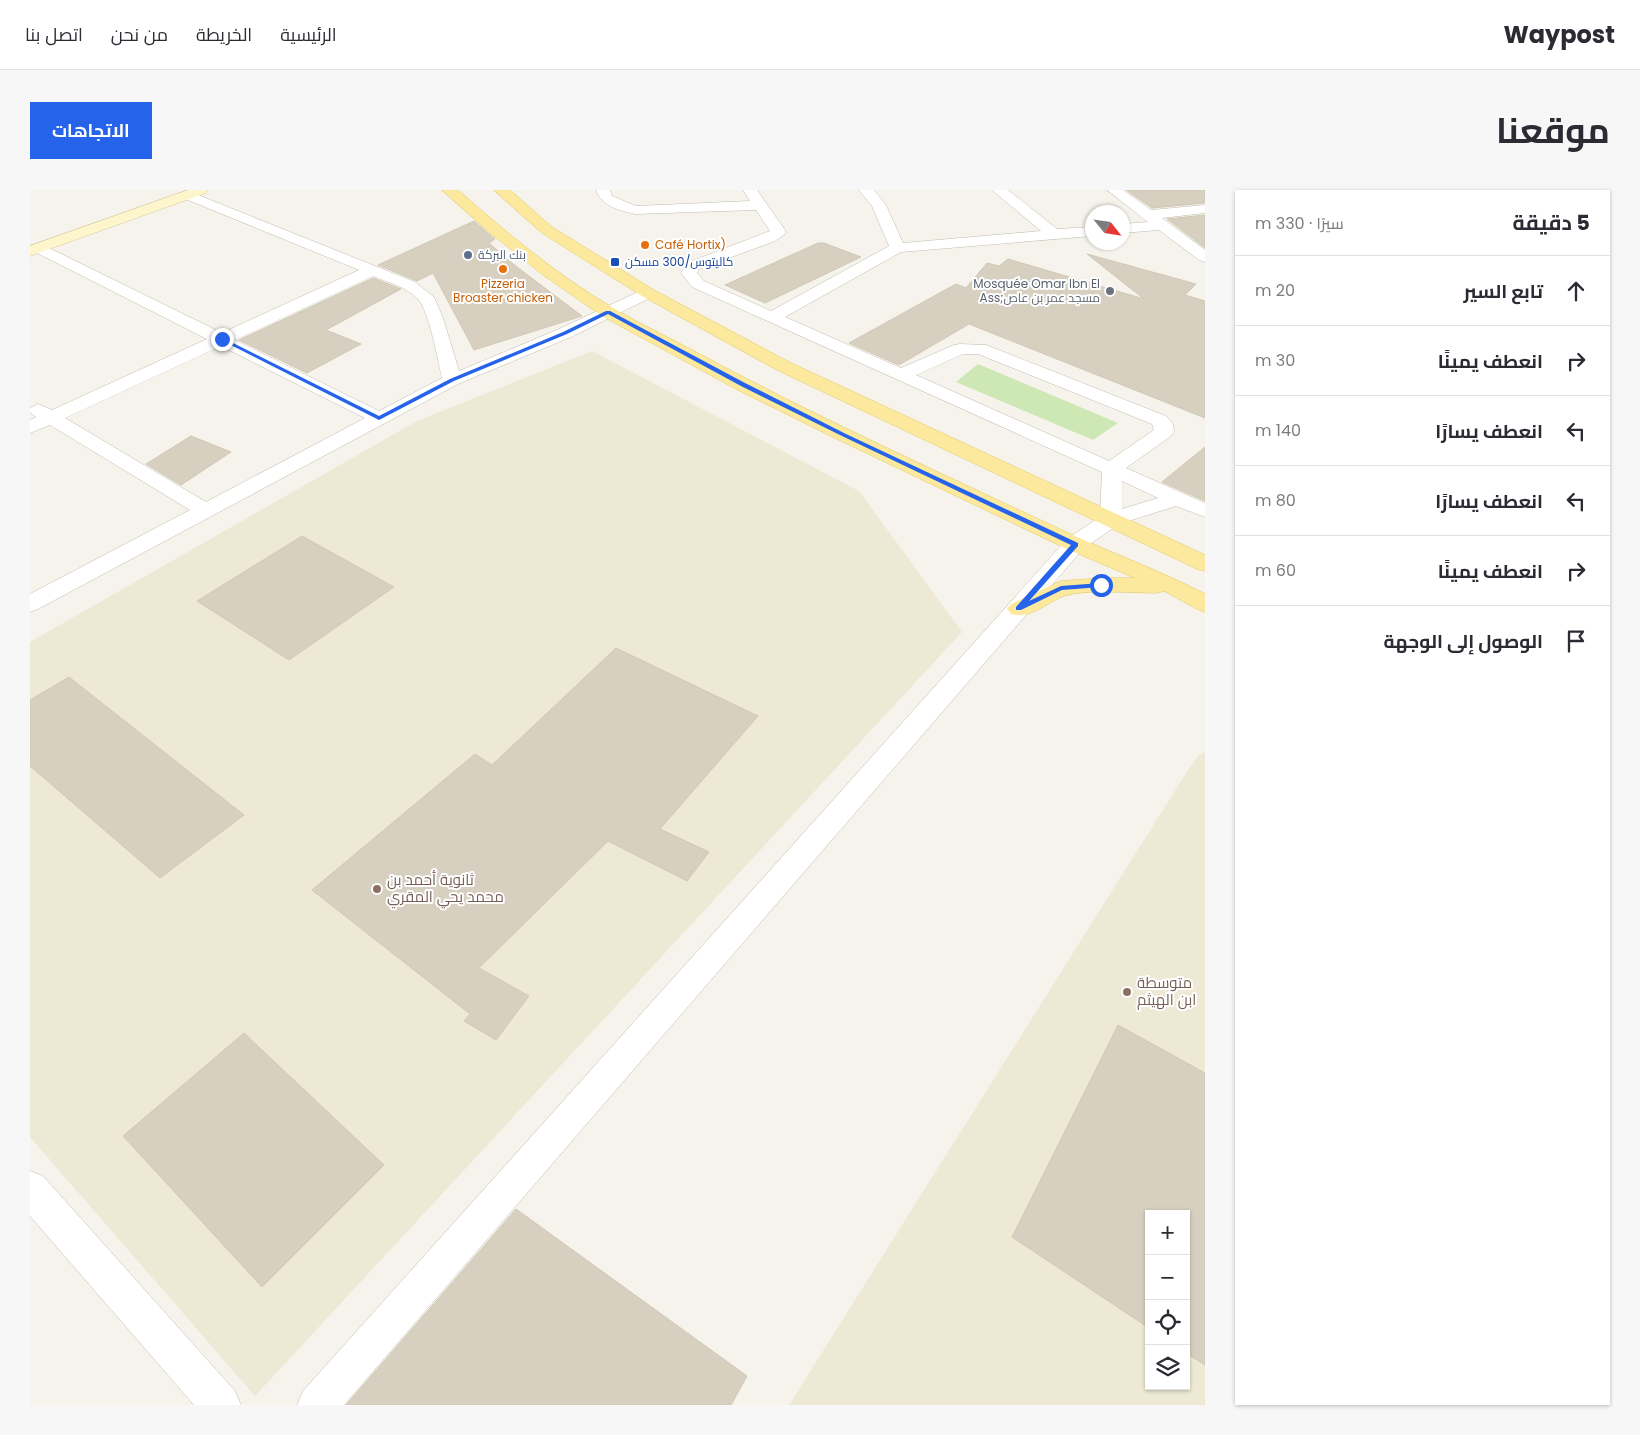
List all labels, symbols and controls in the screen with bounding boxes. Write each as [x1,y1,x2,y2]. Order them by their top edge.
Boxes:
text: Waypost [1504,18,1615,51]
text: اتصل بنا [25,22,83,47]
text: من نحن [111,22,168,47]
text: الخريطة [196,22,252,47]
text: الرئيسية [280,22,337,47]
button: الاتجاهات [30,102,152,159]
text: موقعنا [1496,106,1610,155]
north arrow [1085,205,1130,250]
text: 5 دقيقة [1513,208,1590,237]
text: سيرًا · 330 m [1255,212,1344,235]
place label: Café Hortix) [655,236,726,253]
marker: Café Hortix) [639,239,651,251]
place label: بنك البركة [478,246,526,263]
marker: بنك البركة [462,249,474,261]
place label: كاليتوس/300 مسكن [625,253,733,270]
marker: كاليتوس/300 مسكن [609,256,621,268]
marker: Pizzeria Broaster chicken [497,263,509,275]
place label: Pizzeria Broaster chicken [453,275,553,306]
place label: Mosquée Omar Ibn El Ass;مسجد عمر بن عاص [973,275,1100,306]
icon: ahead [1562,277,1590,305]
text: تابع السير [1463,278,1543,305]
text: 20 m [1255,279,1295,302]
marker: Mosquée Omar Ibn El Ass;مسجد عمر بن عاص [1104,285,1116,297]
route end [211,328,234,351]
icon: right [1562,347,1590,375]
text: انعطف يمينًا [1438,348,1543,375]
text: 30 m [1255,349,1295,372]
icon: left [1562,417,1590,445]
text: انعطف يسارًا [1435,418,1543,445]
text: 140 m [1255,419,1301,442]
icon: left [1562,487,1590,515]
text: انعطف يسارًا [1435,488,1543,515]
text: 80 m [1255,489,1296,512]
icon: right [1562,557,1590,585]
text: انعطف يمينًا [1438,558,1543,585]
text: 60 m [1255,559,1296,582]
route start [1090,574,1113,597]
icon: arrive [1562,627,1590,655]
text: الوصول إلى الوجهة [1384,628,1543,655]
place label: ثانوية أحمد بن محمد يحي المقري [387,869,504,909]
marker: ثانوية أحمد بن محمد يحي المقري [371,883,383,895]
place label: متوسطة ابن الهيثم [1137,972,1196,1010]
marker: متوسطة ابن الهيثم [1121,986,1133,998]
map controls [1145,1210,1190,1390]
button: + [1145,1210,1190,1255]
button: − [1145,1255,1190,1300]
button: locate [1145,1300,1190,1345]
button: layers [1145,1345,1190,1390]

